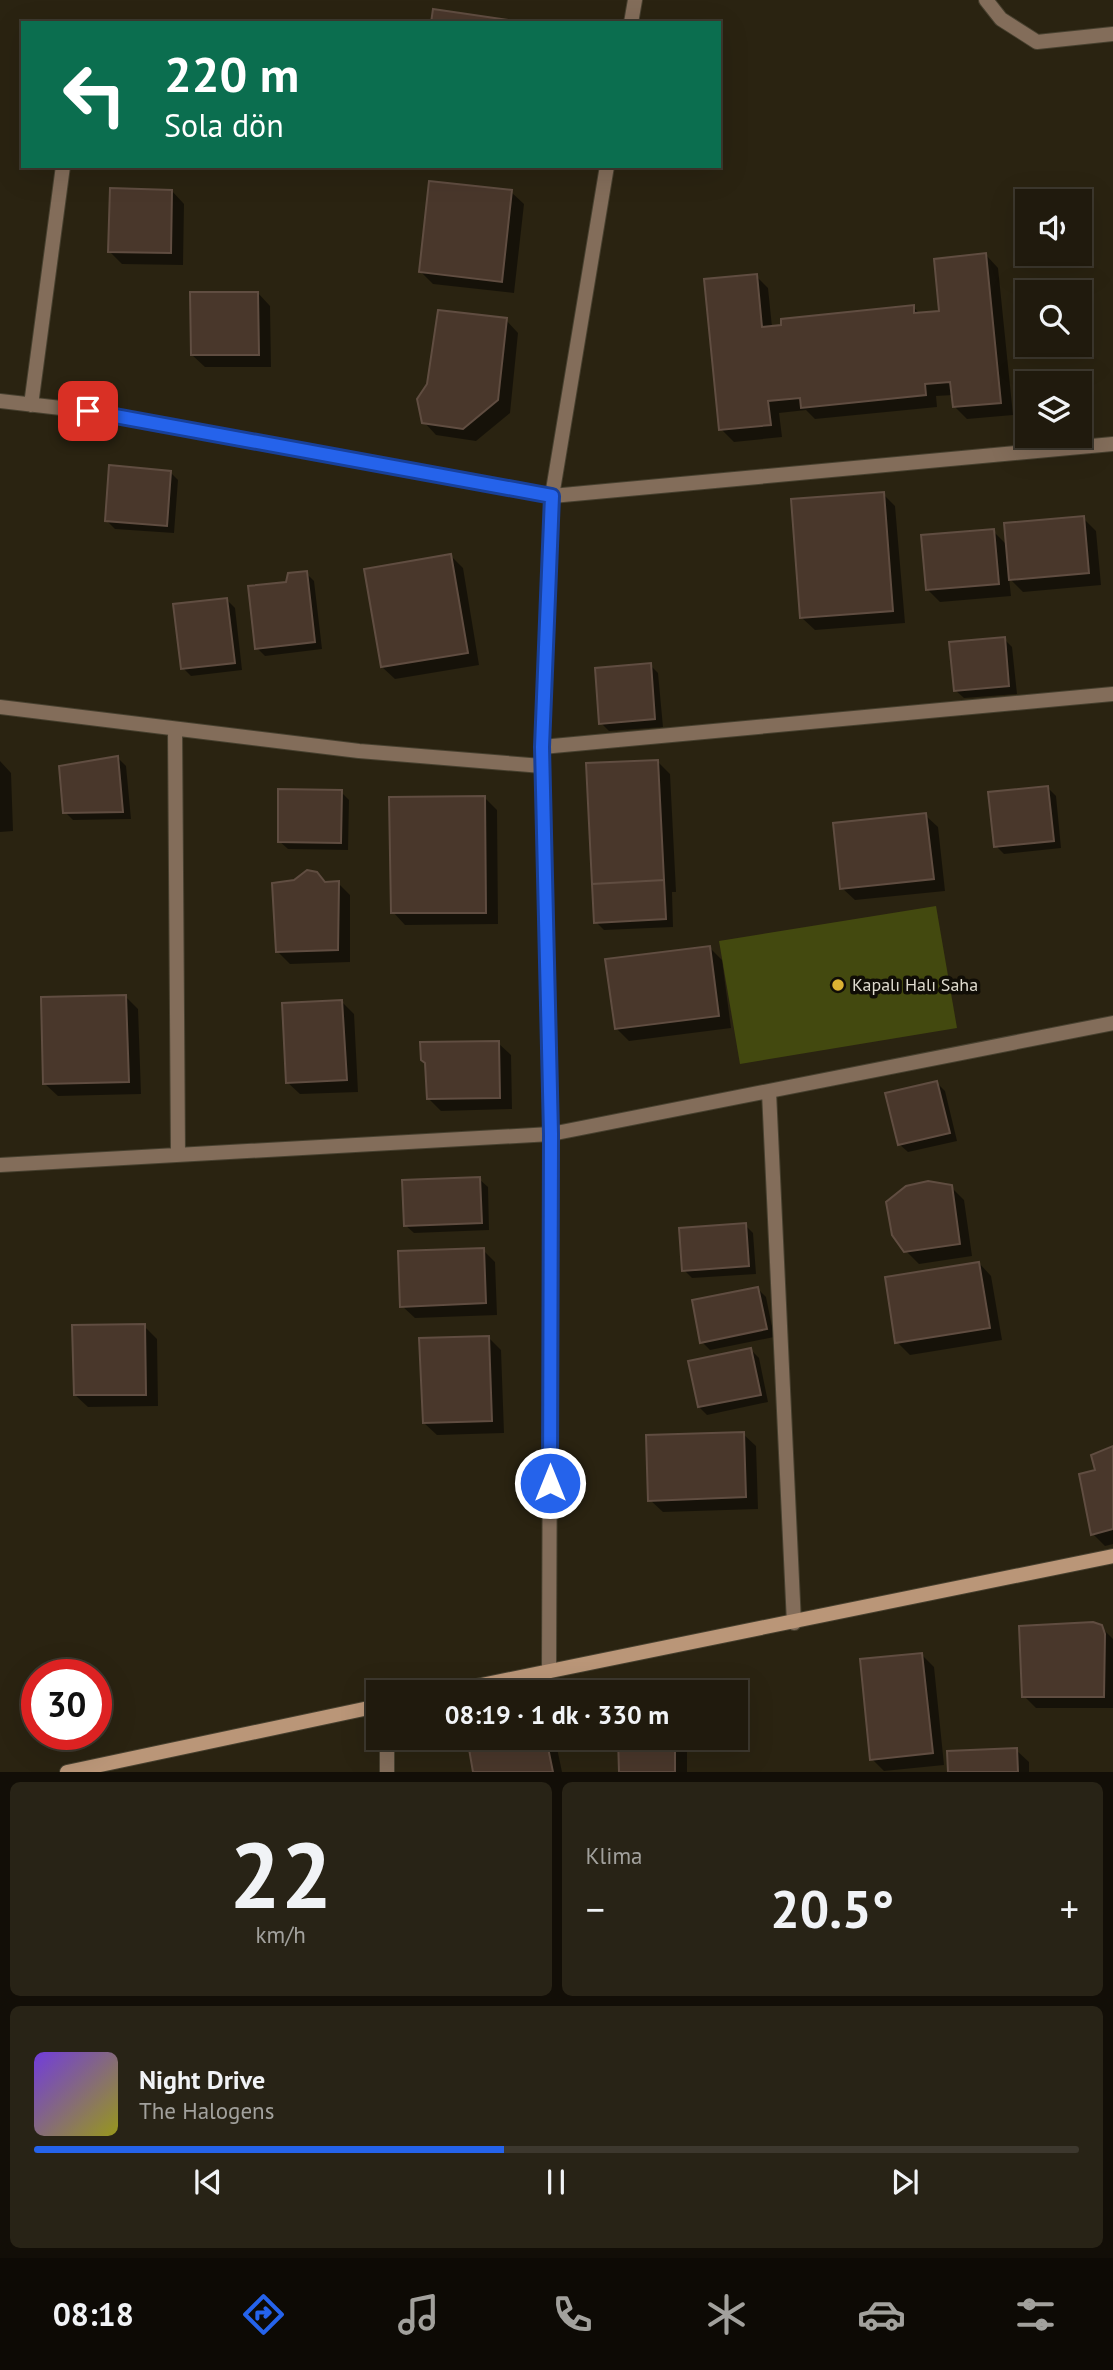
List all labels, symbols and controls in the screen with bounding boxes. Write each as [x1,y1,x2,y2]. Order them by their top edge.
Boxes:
text: 220 m [164,42,299,106]
icon: left [49,49,140,140]
text: Sola dön [164,104,284,146]
map controls [1015,189,1092,448]
button: sound [1015,189,1092,266]
button: search [1015,280,1092,357]
button: layers [1015,371,1092,448]
pin [58,381,118,441]
icon: arrive [69,392,107,430]
place label: Kapalı Halı Saha [852,973,978,996]
marker: Kapalı Halı Saha [830,977,846,993]
position arrow [513,1446,587,1520]
speed limit sign: 30 [21,1659,112,1750]
text: 08:19 · 1 dk · 330 m [445,1698,669,1731]
text: 22 [229,1815,332,1933]
text: Klima [586,1841,643,1870]
text: 20.5° [770,1875,894,1942]
text: − [586,1884,605,1933]
text: + [1060,1884,1079,1933]
text: km/h [256,1920,306,1949]
text: Night Drive [139,2063,265,2096]
text: The Halogens [139,2096,274,2125]
icon: previous [189,2163,227,2201]
icon: pause [537,2163,575,2201]
icon: next [886,2163,924,2201]
icon: directions [239,2290,288,2339]
icon: music [394,2290,443,2339]
icon: phone [548,2290,597,2339]
icon: climate [702,2290,751,2339]
icon: car [857,2290,906,2339]
icon: filters [1011,2290,1060,2339]
text: 08:18 [53,2293,134,2335]

